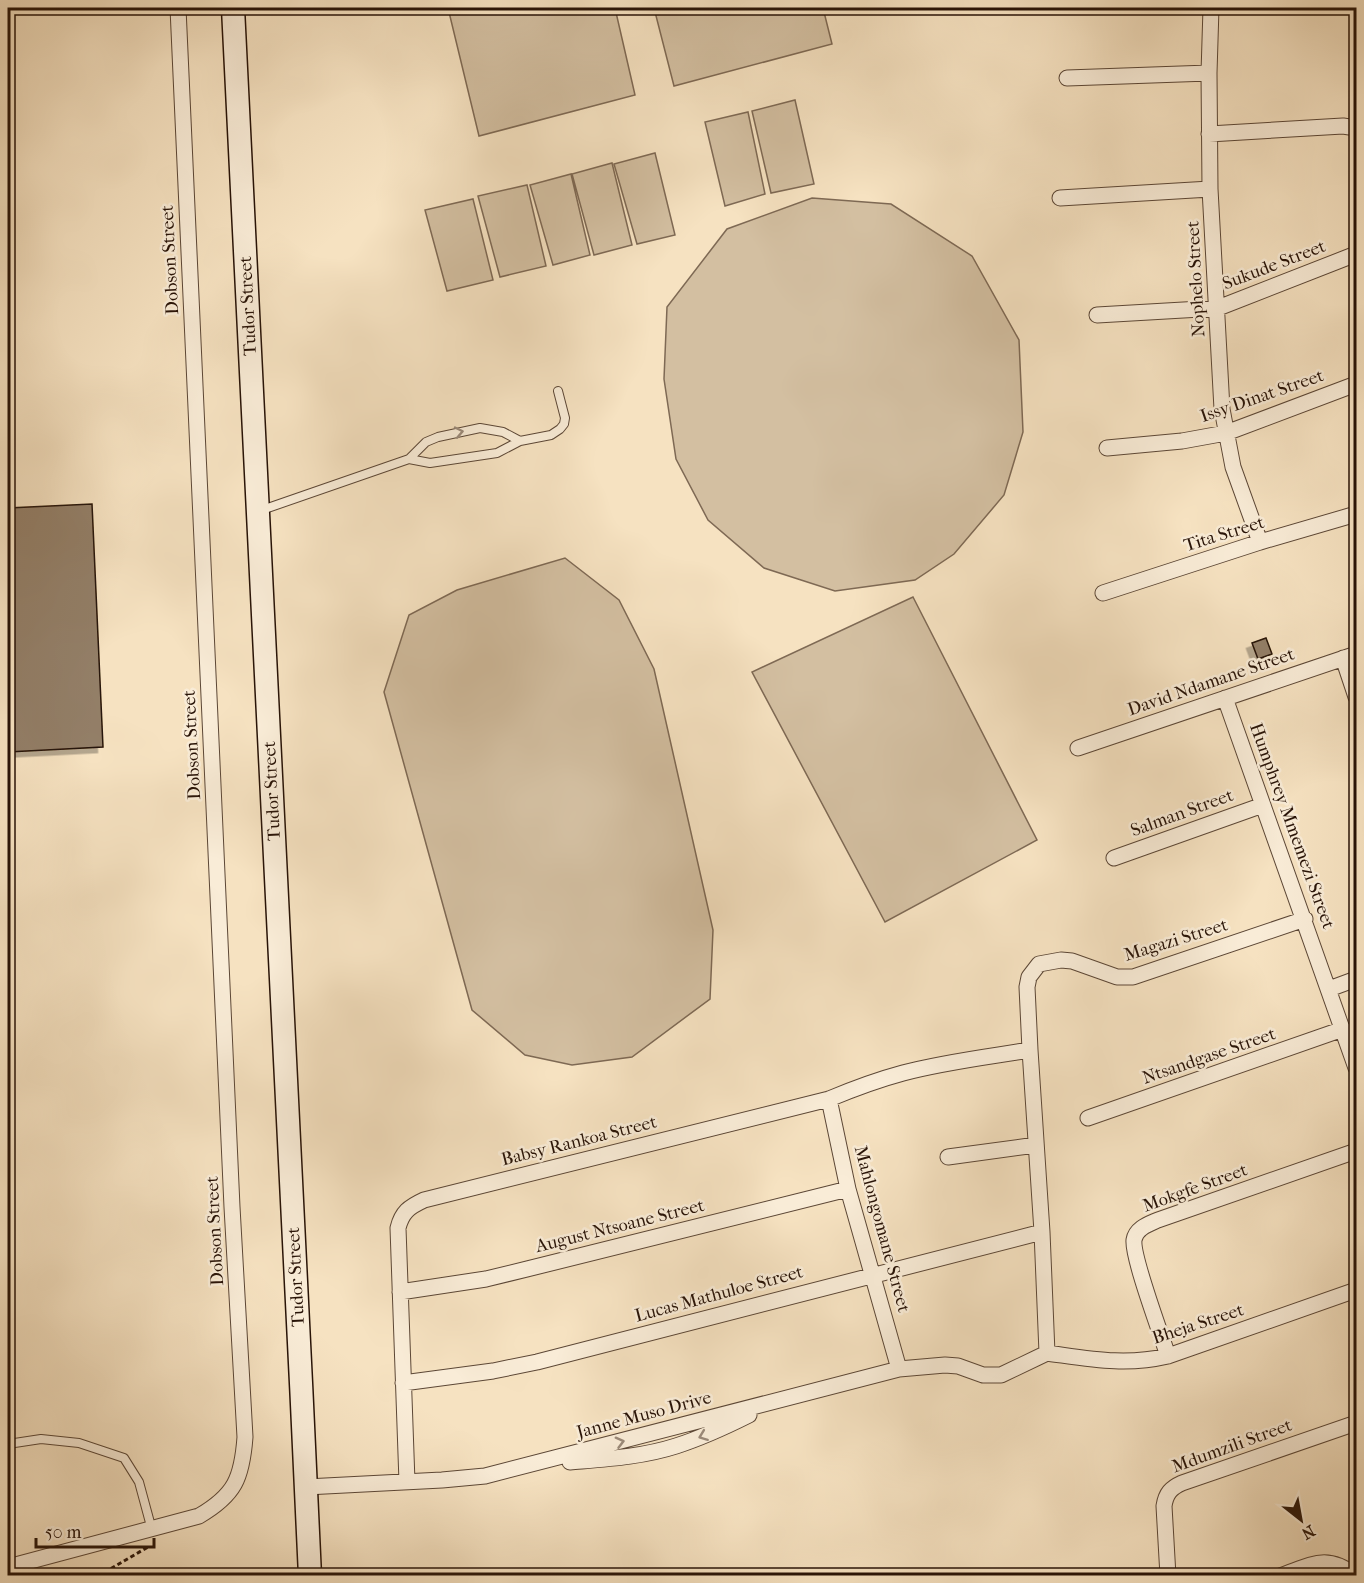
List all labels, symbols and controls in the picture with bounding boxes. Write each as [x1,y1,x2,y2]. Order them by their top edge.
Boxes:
street label: Dobson Street [157,204,183,315]
street label: Nophelo Street [1182,220,1210,338]
street label: Sukude Street [1219,235,1329,294]
street label: Tudor Street [235,255,261,356]
street label: Issy Dinat Street [1197,365,1327,427]
one-way arrow [454,427,464,440]
street label: Tita Street [1181,512,1267,556]
street label: David Ndamane Street [1125,643,1298,720]
street label: Dobson Street [179,689,205,800]
street label: Humphrey Mmemezi Street [1245,720,1339,932]
street label: Tudor Street [259,740,285,841]
street label: Salman Street [1128,785,1237,841]
street label: Magazi Street [1122,914,1231,966]
street label: Ntsandgase Street [1140,1023,1279,1089]
street label: Babsy Rankoa Street [499,1111,659,1170]
street label: Mahlongomane Street [850,1143,915,1315]
street label: Mokgfe Street [1140,1159,1251,1217]
street label: Dobson Street [202,1175,228,1286]
street label: August Ntsoane Street [532,1195,707,1257]
street label: Tudor Street [283,1226,309,1327]
street label: Lucas Mathuloe Street [633,1261,806,1327]
street label: Bheja Street [1150,1299,1247,1349]
street label: Janne Muso Drive [573,1387,714,1444]
street label: Mdumzili Street [1169,1414,1295,1477]
one-way arrow [699,1428,709,1441]
one-way arrow [615,1436,625,1449]
north arrow [1271,1490,1331,1550]
scale bar [36,1511,154,1549]
text: N [1298,1521,1319,1544]
text: 50 m [45,1522,82,1543]

